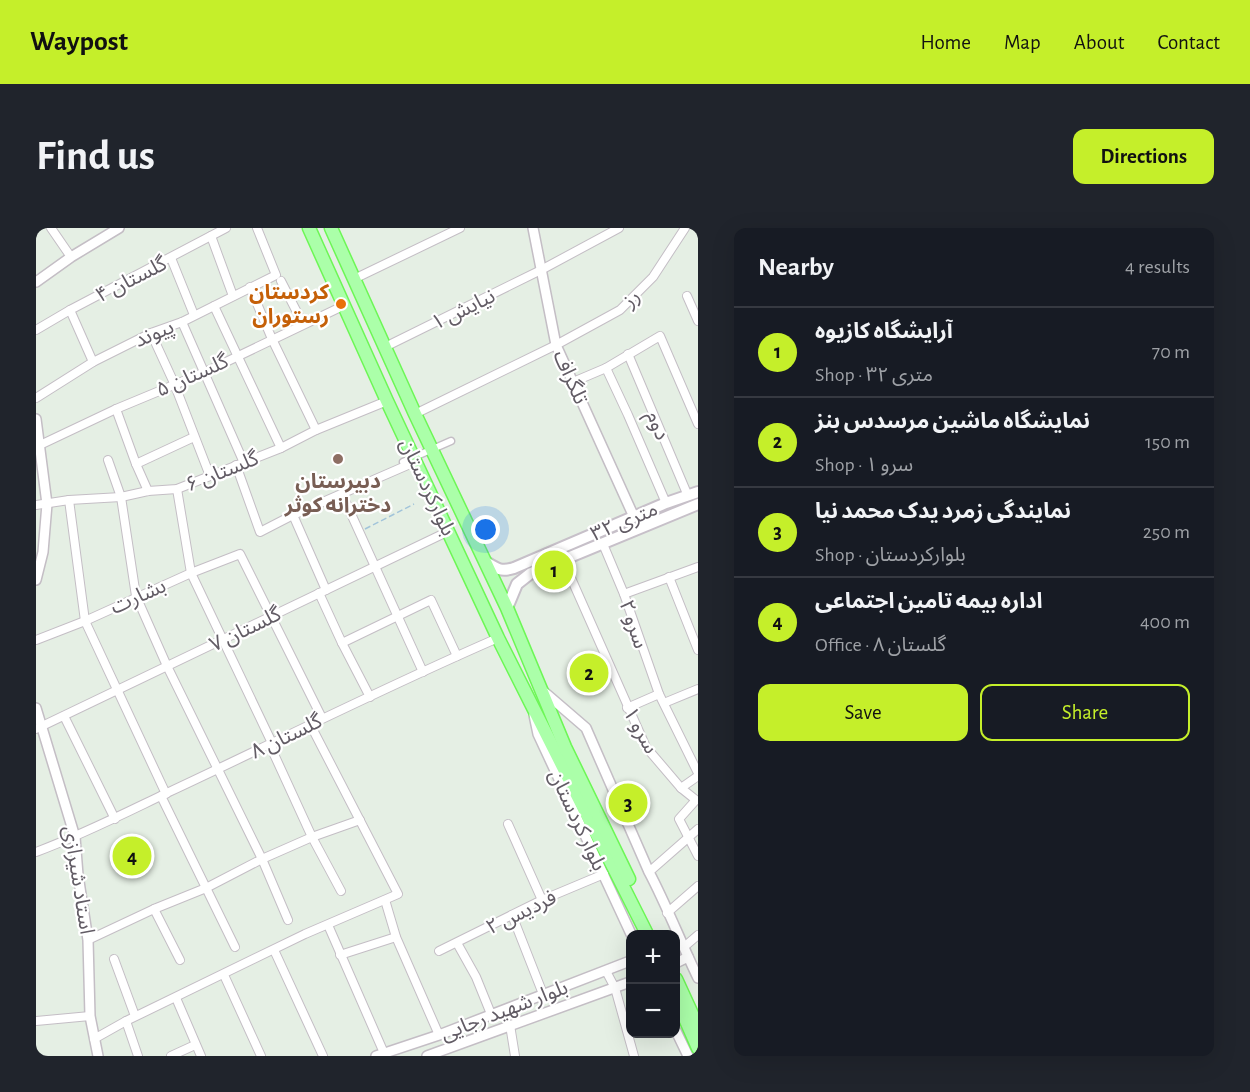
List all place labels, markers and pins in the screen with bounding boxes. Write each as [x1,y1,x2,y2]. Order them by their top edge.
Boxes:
place label: کردستان رستوران [249,282,329,328]
marker: کردستان رستوران [334,297,348,311]
marker: دبیرستان دخترانه کوثر [331,452,345,466]
place label: دبیرستان دخترانه کوثر [284,471,391,517]
pin: 1 [534,548,574,592]
pin: 2 [570,650,608,696]
pin: 3 [608,780,648,826]
pin: 4 [112,834,152,878]

